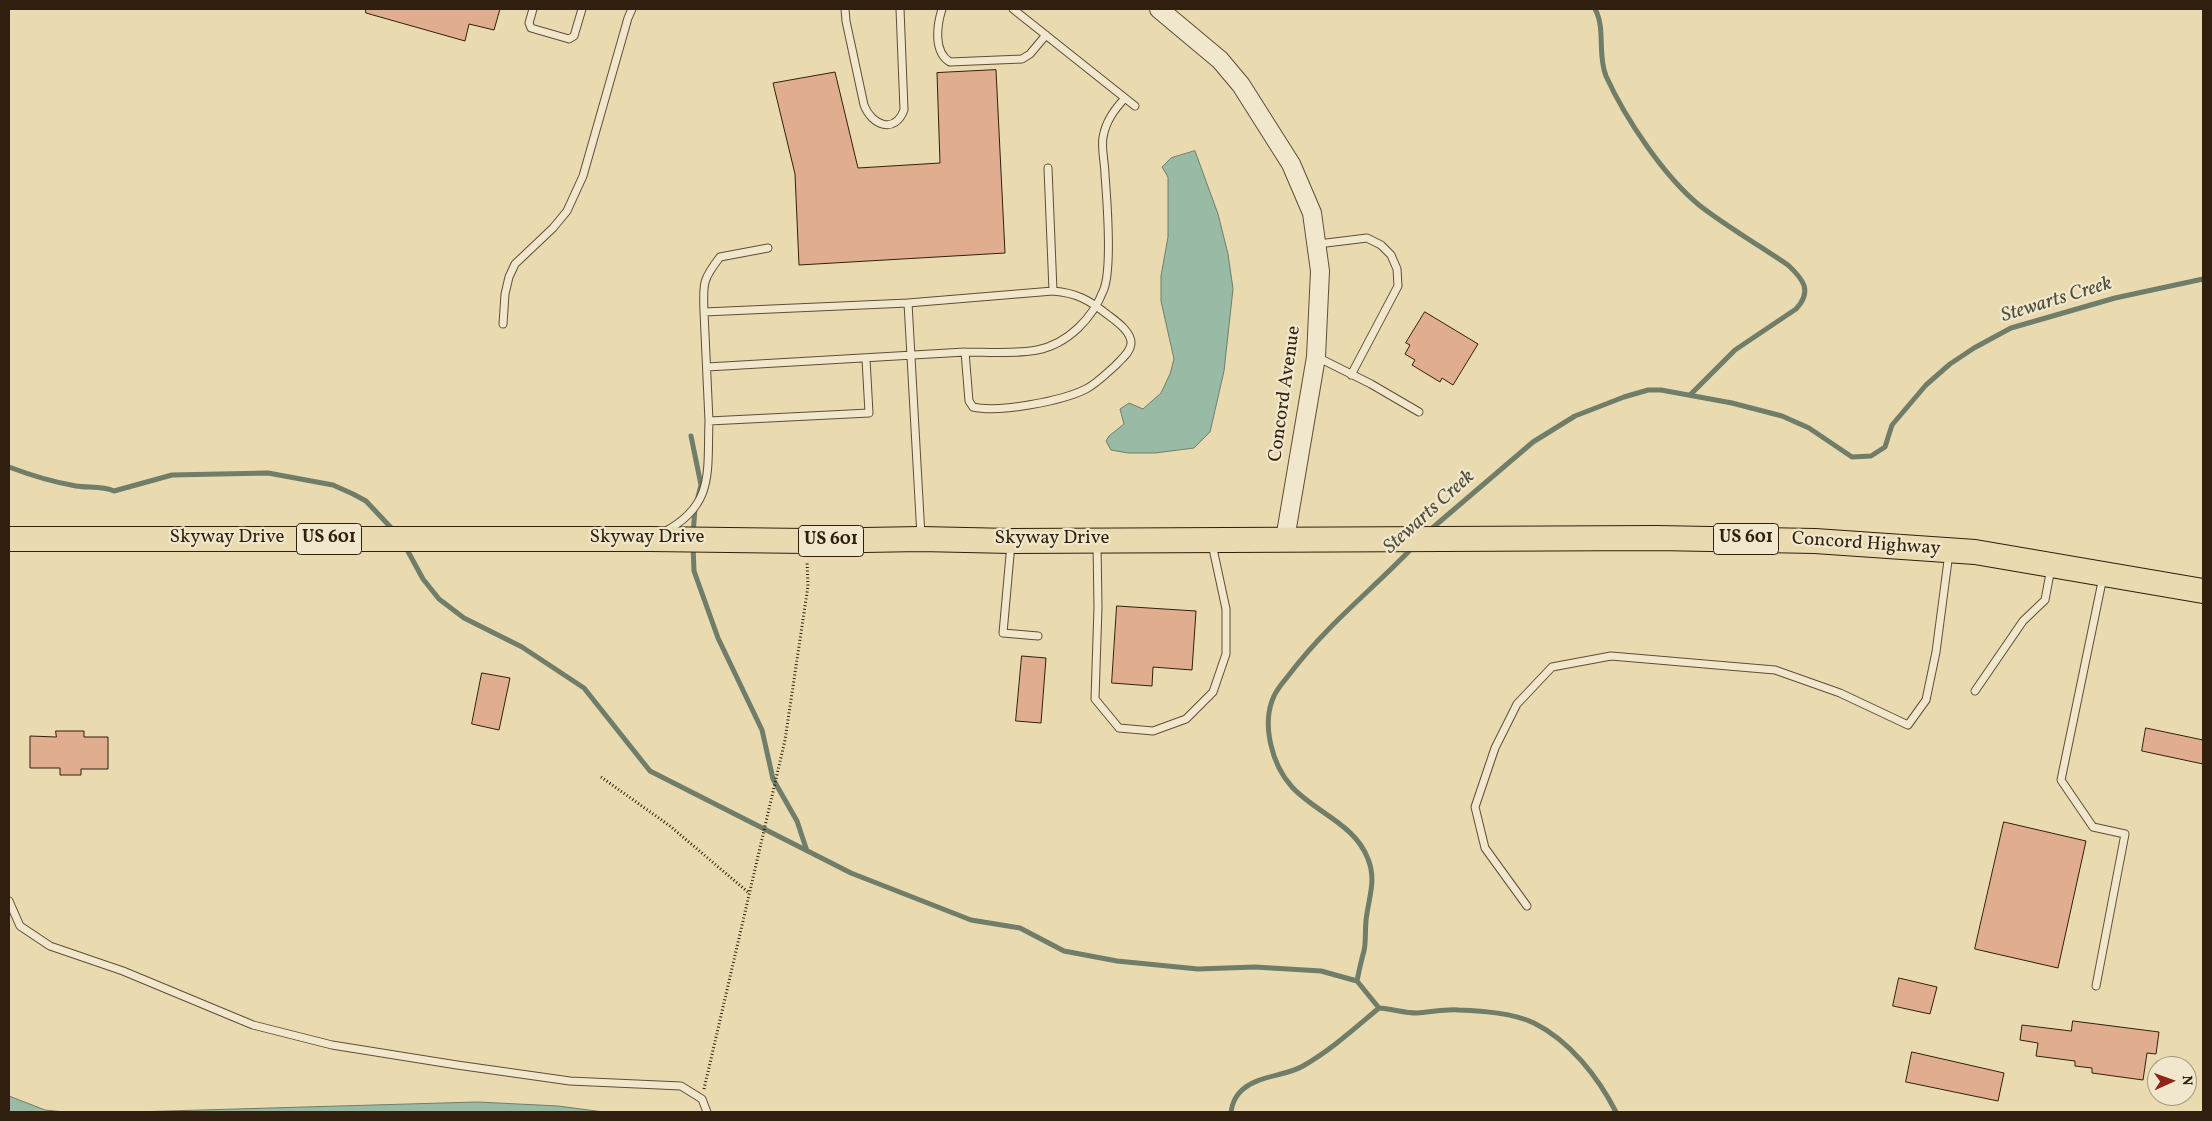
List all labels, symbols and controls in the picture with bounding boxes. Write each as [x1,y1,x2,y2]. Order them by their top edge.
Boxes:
water label: Stewarts Creek [1999,273,2115,329]
street label: Concord Avenue [1265,325,1307,463]
water label: Stewarts Creek [1379,466,1481,560]
road number: US 601 [296,524,362,554]
road number: US 601 [1714,524,1778,554]
road number: US 601 [798,526,864,556]
street label: Skyway Drive [169,528,285,550]
street label: Skyway Drive [589,528,705,550]
street label: Concord Highway [1791,528,1941,562]
street label: Skyway Drive [994,529,1110,551]
north arrow [2147,1056,2197,1106]
text: N [2177,1075,2196,1086]

